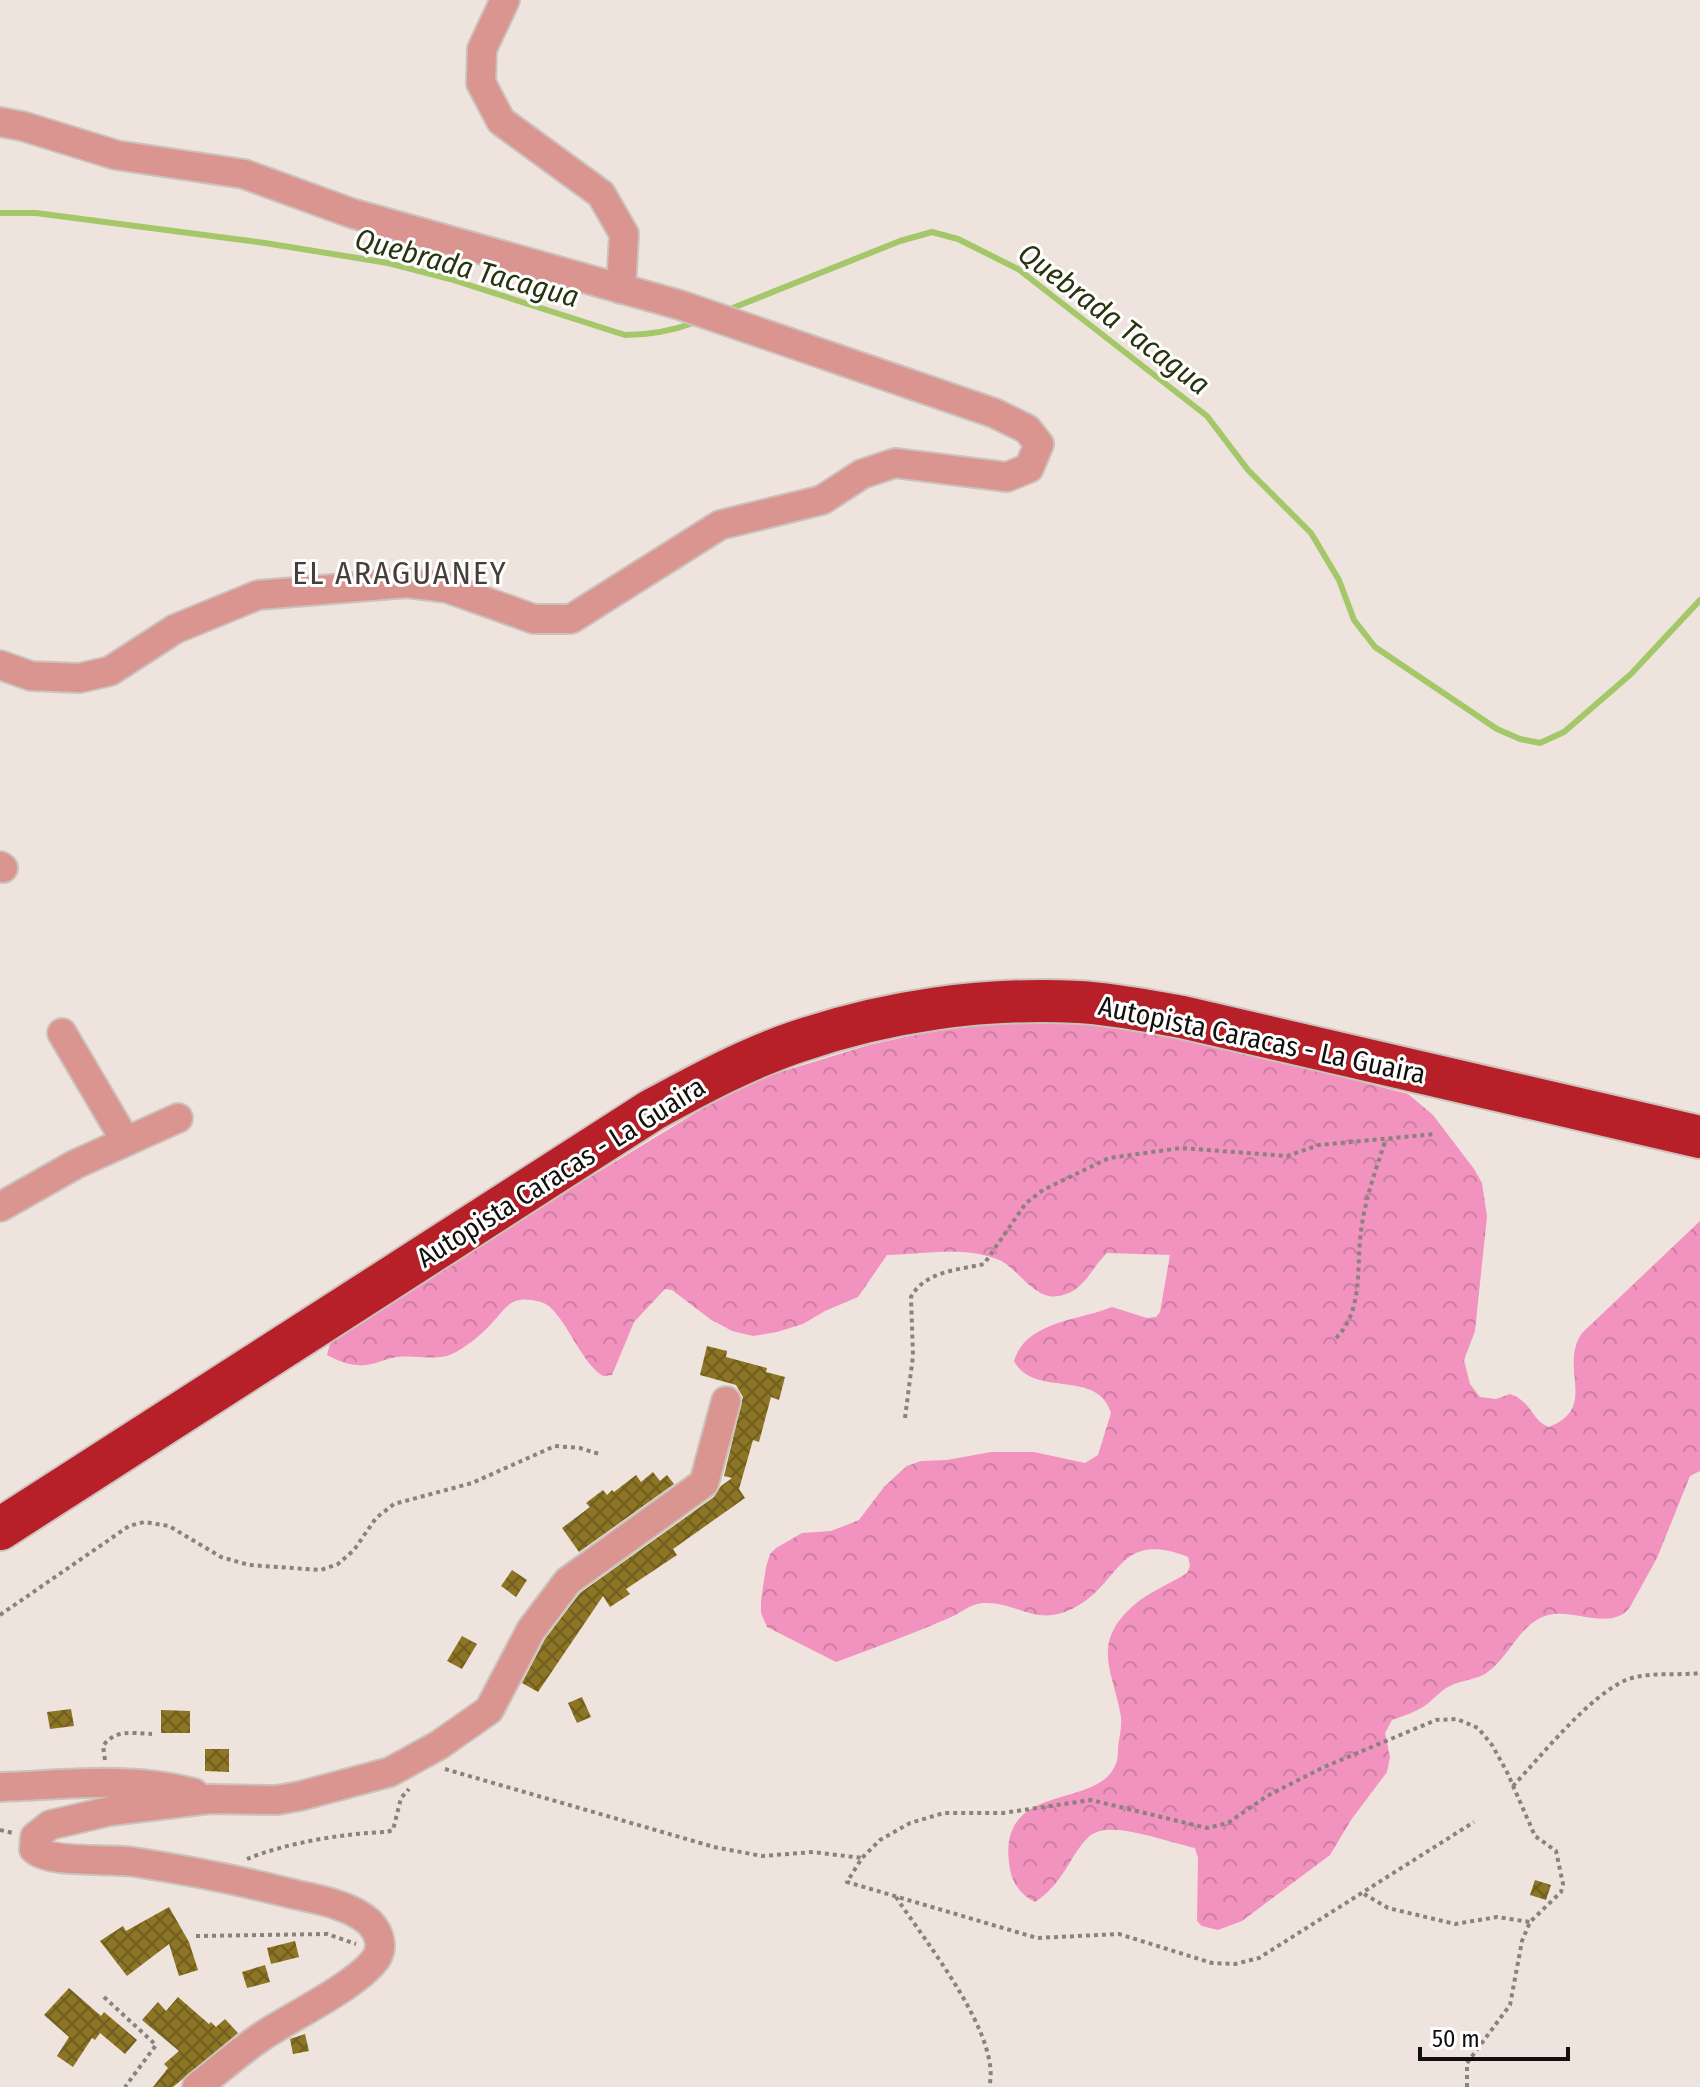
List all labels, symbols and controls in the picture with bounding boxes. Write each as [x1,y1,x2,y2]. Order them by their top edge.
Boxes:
water label: Quebrada Tacagua [351,221,583,315]
water label: Quebrada Tacagua [1011,235,1217,403]
district label: EL ARAGUANEY [292,554,508,592]
street label: Autopista Caracas - La Guaira [1095,989,1429,1091]
street label: Autopista Caracas - La Guaira [411,1070,711,1274]
scale bar [1420,2011,1568,2061]
text: 50 m [1432,2025,1480,2053]

